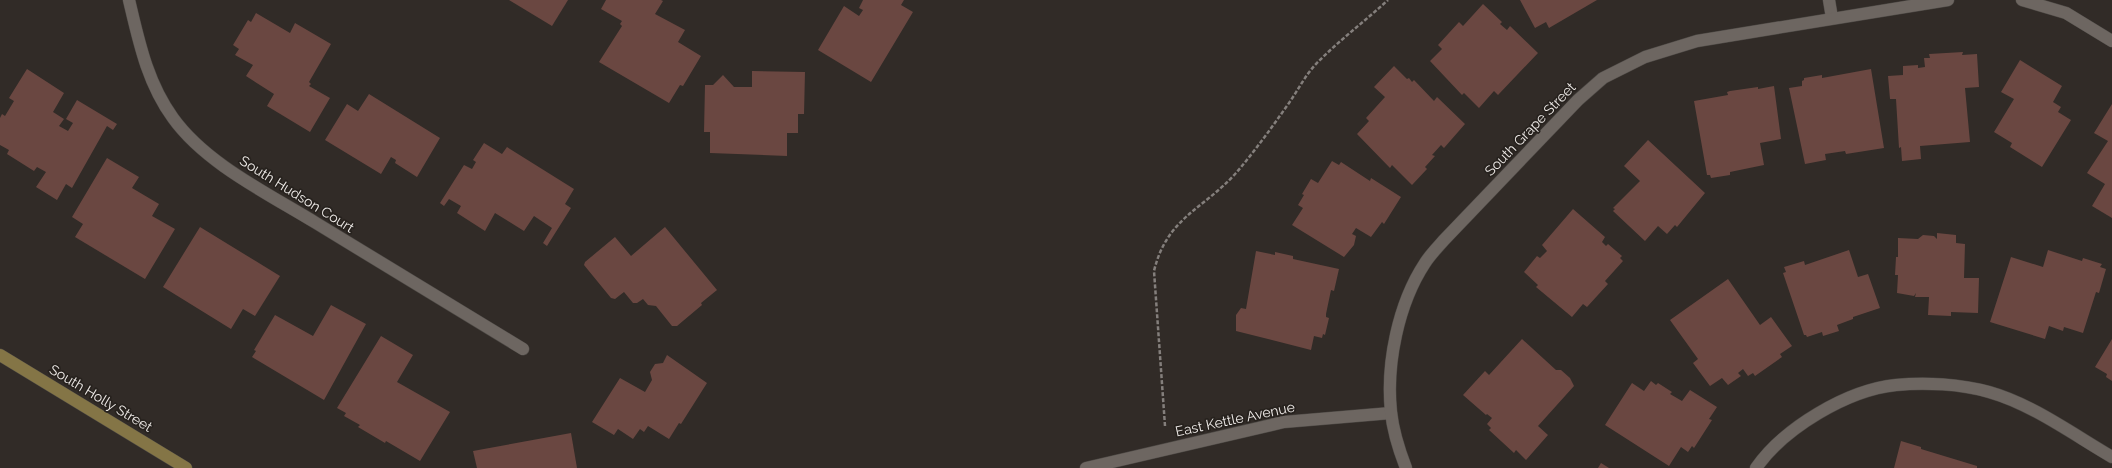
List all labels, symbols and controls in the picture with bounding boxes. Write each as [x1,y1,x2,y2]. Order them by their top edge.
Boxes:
street label: South Grape Street [1481,79,1579,179]
street label: South Hudson Court [237,152,357,236]
street label: South Holly Street [47,361,156,435]
street label: East Kettle Avenue [1174,399,1296,439]

